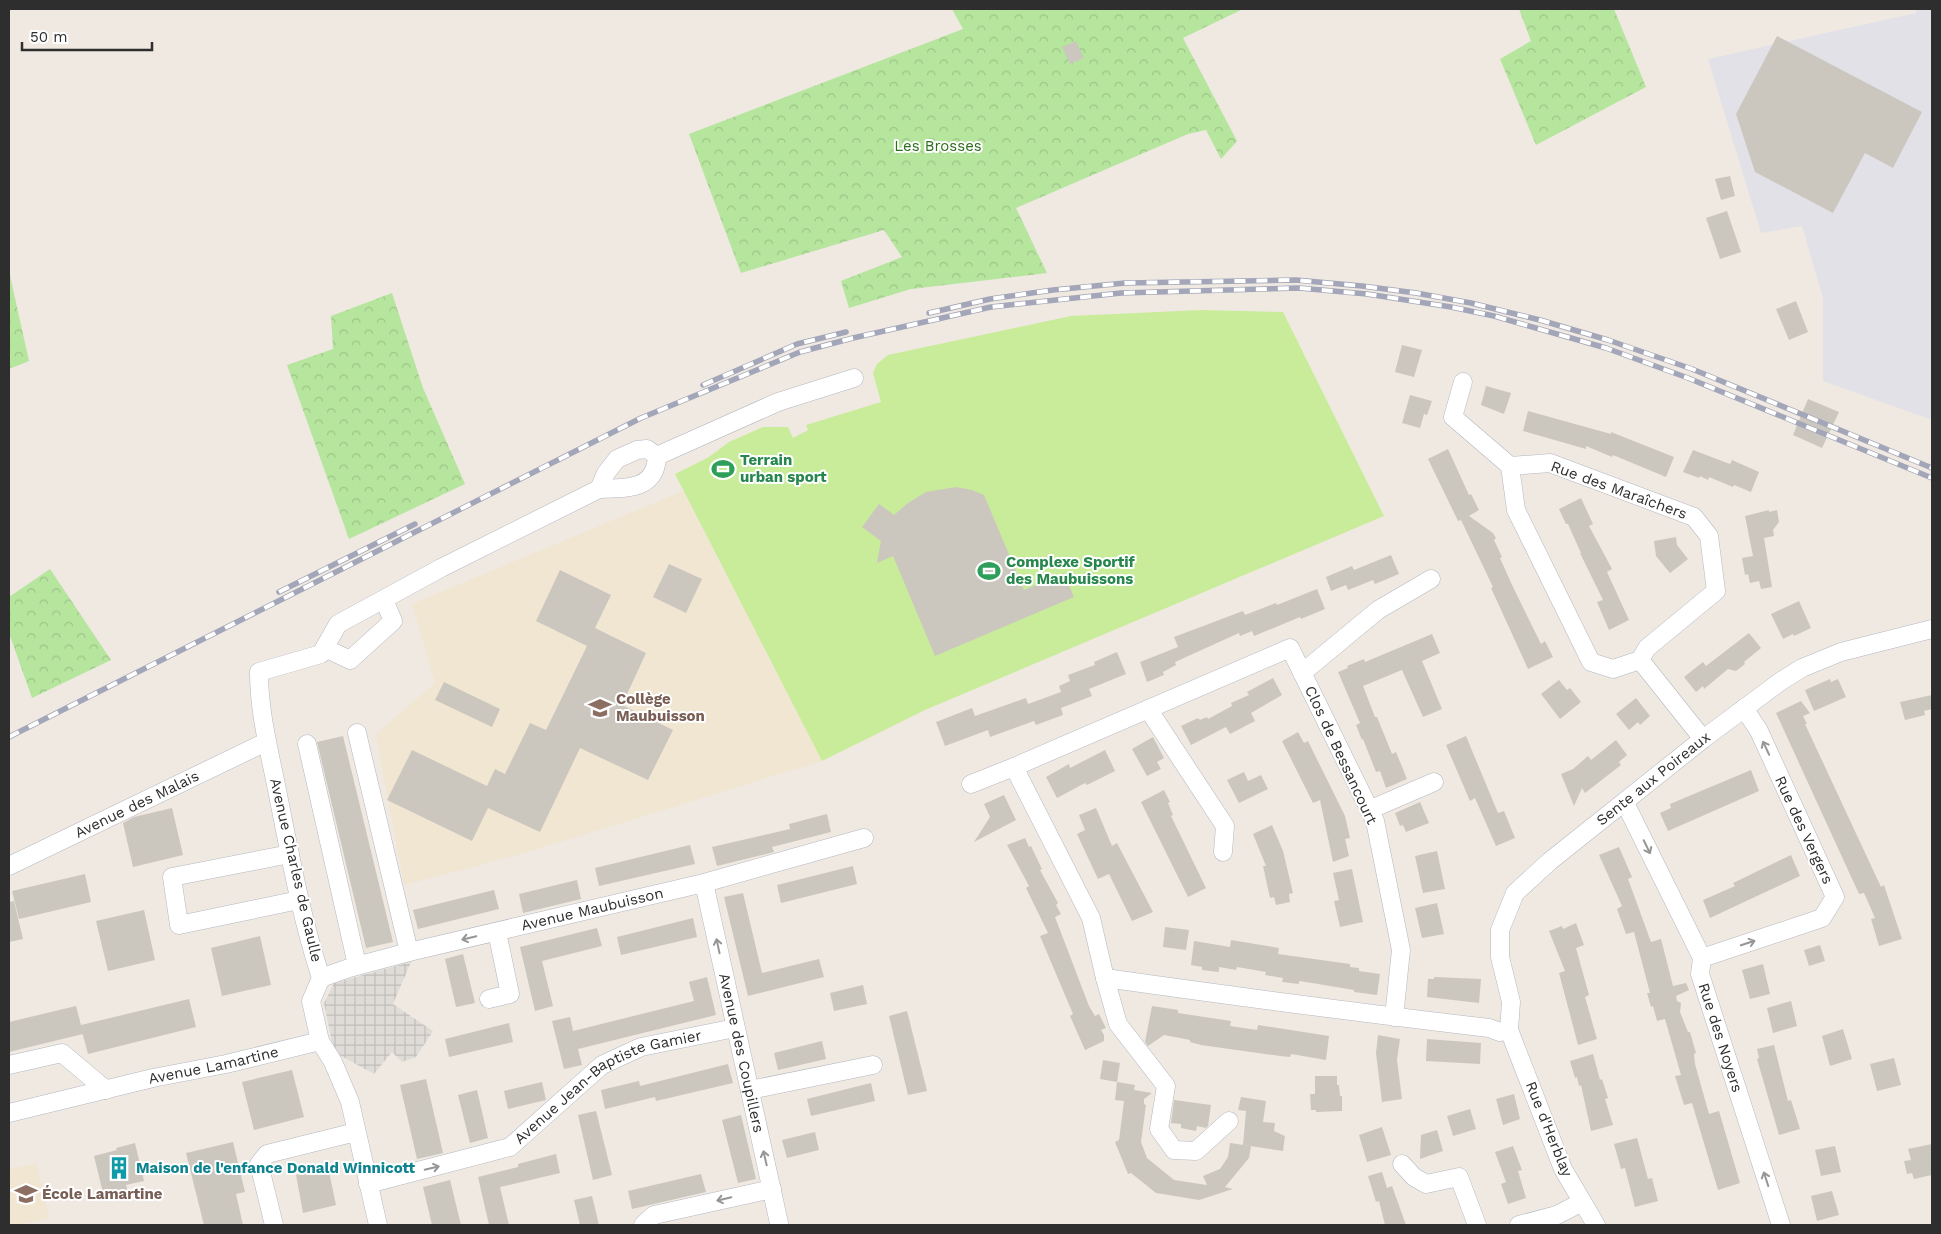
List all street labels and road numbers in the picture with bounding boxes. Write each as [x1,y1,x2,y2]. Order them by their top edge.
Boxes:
street label: Rue des Maraîchers [1548,457,1690,523]
street label: Clos de Bessancourt [1301,683,1381,828]
street label: Sente aux Poireaux [1593,728,1714,829]
street label: Avenue des Malais [72,767,202,842]
street label: Rue des Vergers [1771,773,1837,887]
street label: Avenue Charles de Gaulle [266,776,326,964]
street label: Avenue Maubuisson [519,884,665,934]
street label: Avenue des Coupillers [715,971,768,1134]
street label: Rue des Noyers [1694,981,1747,1095]
street label: Avenue Jean-Baptiste Gamier [511,1026,703,1148]
street label: Avenue Lamartine [147,1042,280,1088]
street label: Rue d'Herblay [1522,1079,1576,1180]

